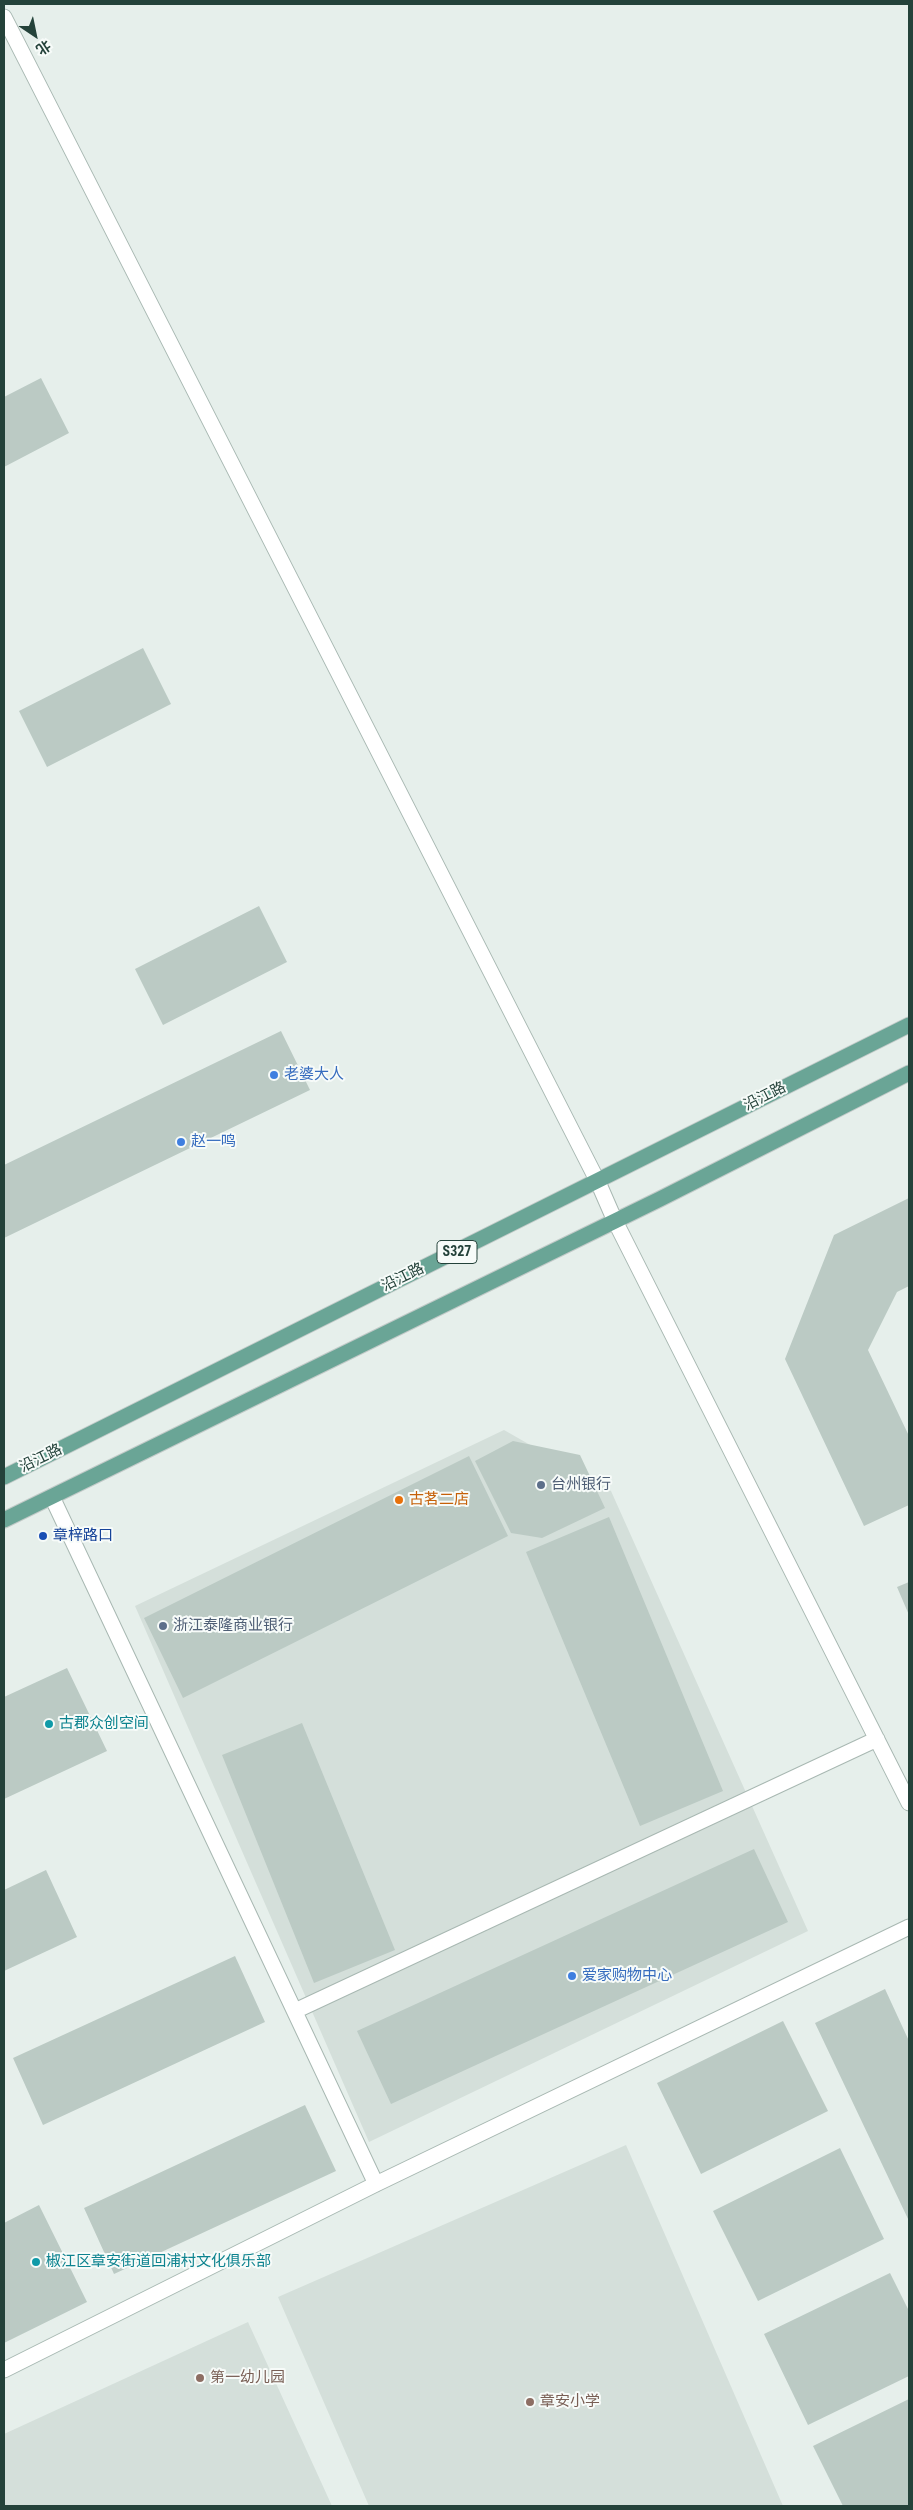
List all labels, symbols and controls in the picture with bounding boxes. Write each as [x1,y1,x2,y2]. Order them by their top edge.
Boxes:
north arrow [10,10,60,60]
text: 北 [33,37,54,58]
place label: 老婆大人 [284,1066,344,1084]
marker: 老婆大人 [268,1069,280,1081]
street label: 沿江路 [741,1079,789,1115]
place label: 赵一鸣 [191,1133,236,1151]
marker: 赵一鸣 [175,1136,187,1148]
road number: S327 [437,1240,477,1264]
street label: 沿江路 [379,1260,427,1296]
street label: 沿江路 [17,1441,65,1477]
place label: 台州银行 [551,1476,611,1494]
marker: 台州银行 [535,1479,547,1491]
place label: 古茗二店 [409,1491,469,1509]
marker: 古茗二店 [393,1494,405,1506]
place label: 章梓路口 [53,1527,113,1545]
marker: 章梓路口 [37,1530,49,1542]
place label: 浙江泰隆商业银行 [173,1617,293,1635]
marker: 浙江泰隆商业银行 [157,1620,169,1632]
place label: 古郡众创空间 [59,1715,149,1733]
marker: 古郡众创空间 [43,1718,55,1730]
place label: 爱家购物中心 [582,1967,672,1985]
marker: 爱家购物中心 [566,1970,578,1982]
place label: 椒江区章安街道回浦村文化俱乐部 [46,2253,271,2271]
marker: 椒江区章安街道回浦村文化俱乐部 [30,2256,42,2268]
place label: 第一幼儿园 [210,2369,285,2387]
marker: 第一幼儿园 [194,2372,206,2384]
place label: 章安小学 [540,2393,600,2411]
marker: 章安小学 [524,2396,536,2408]

